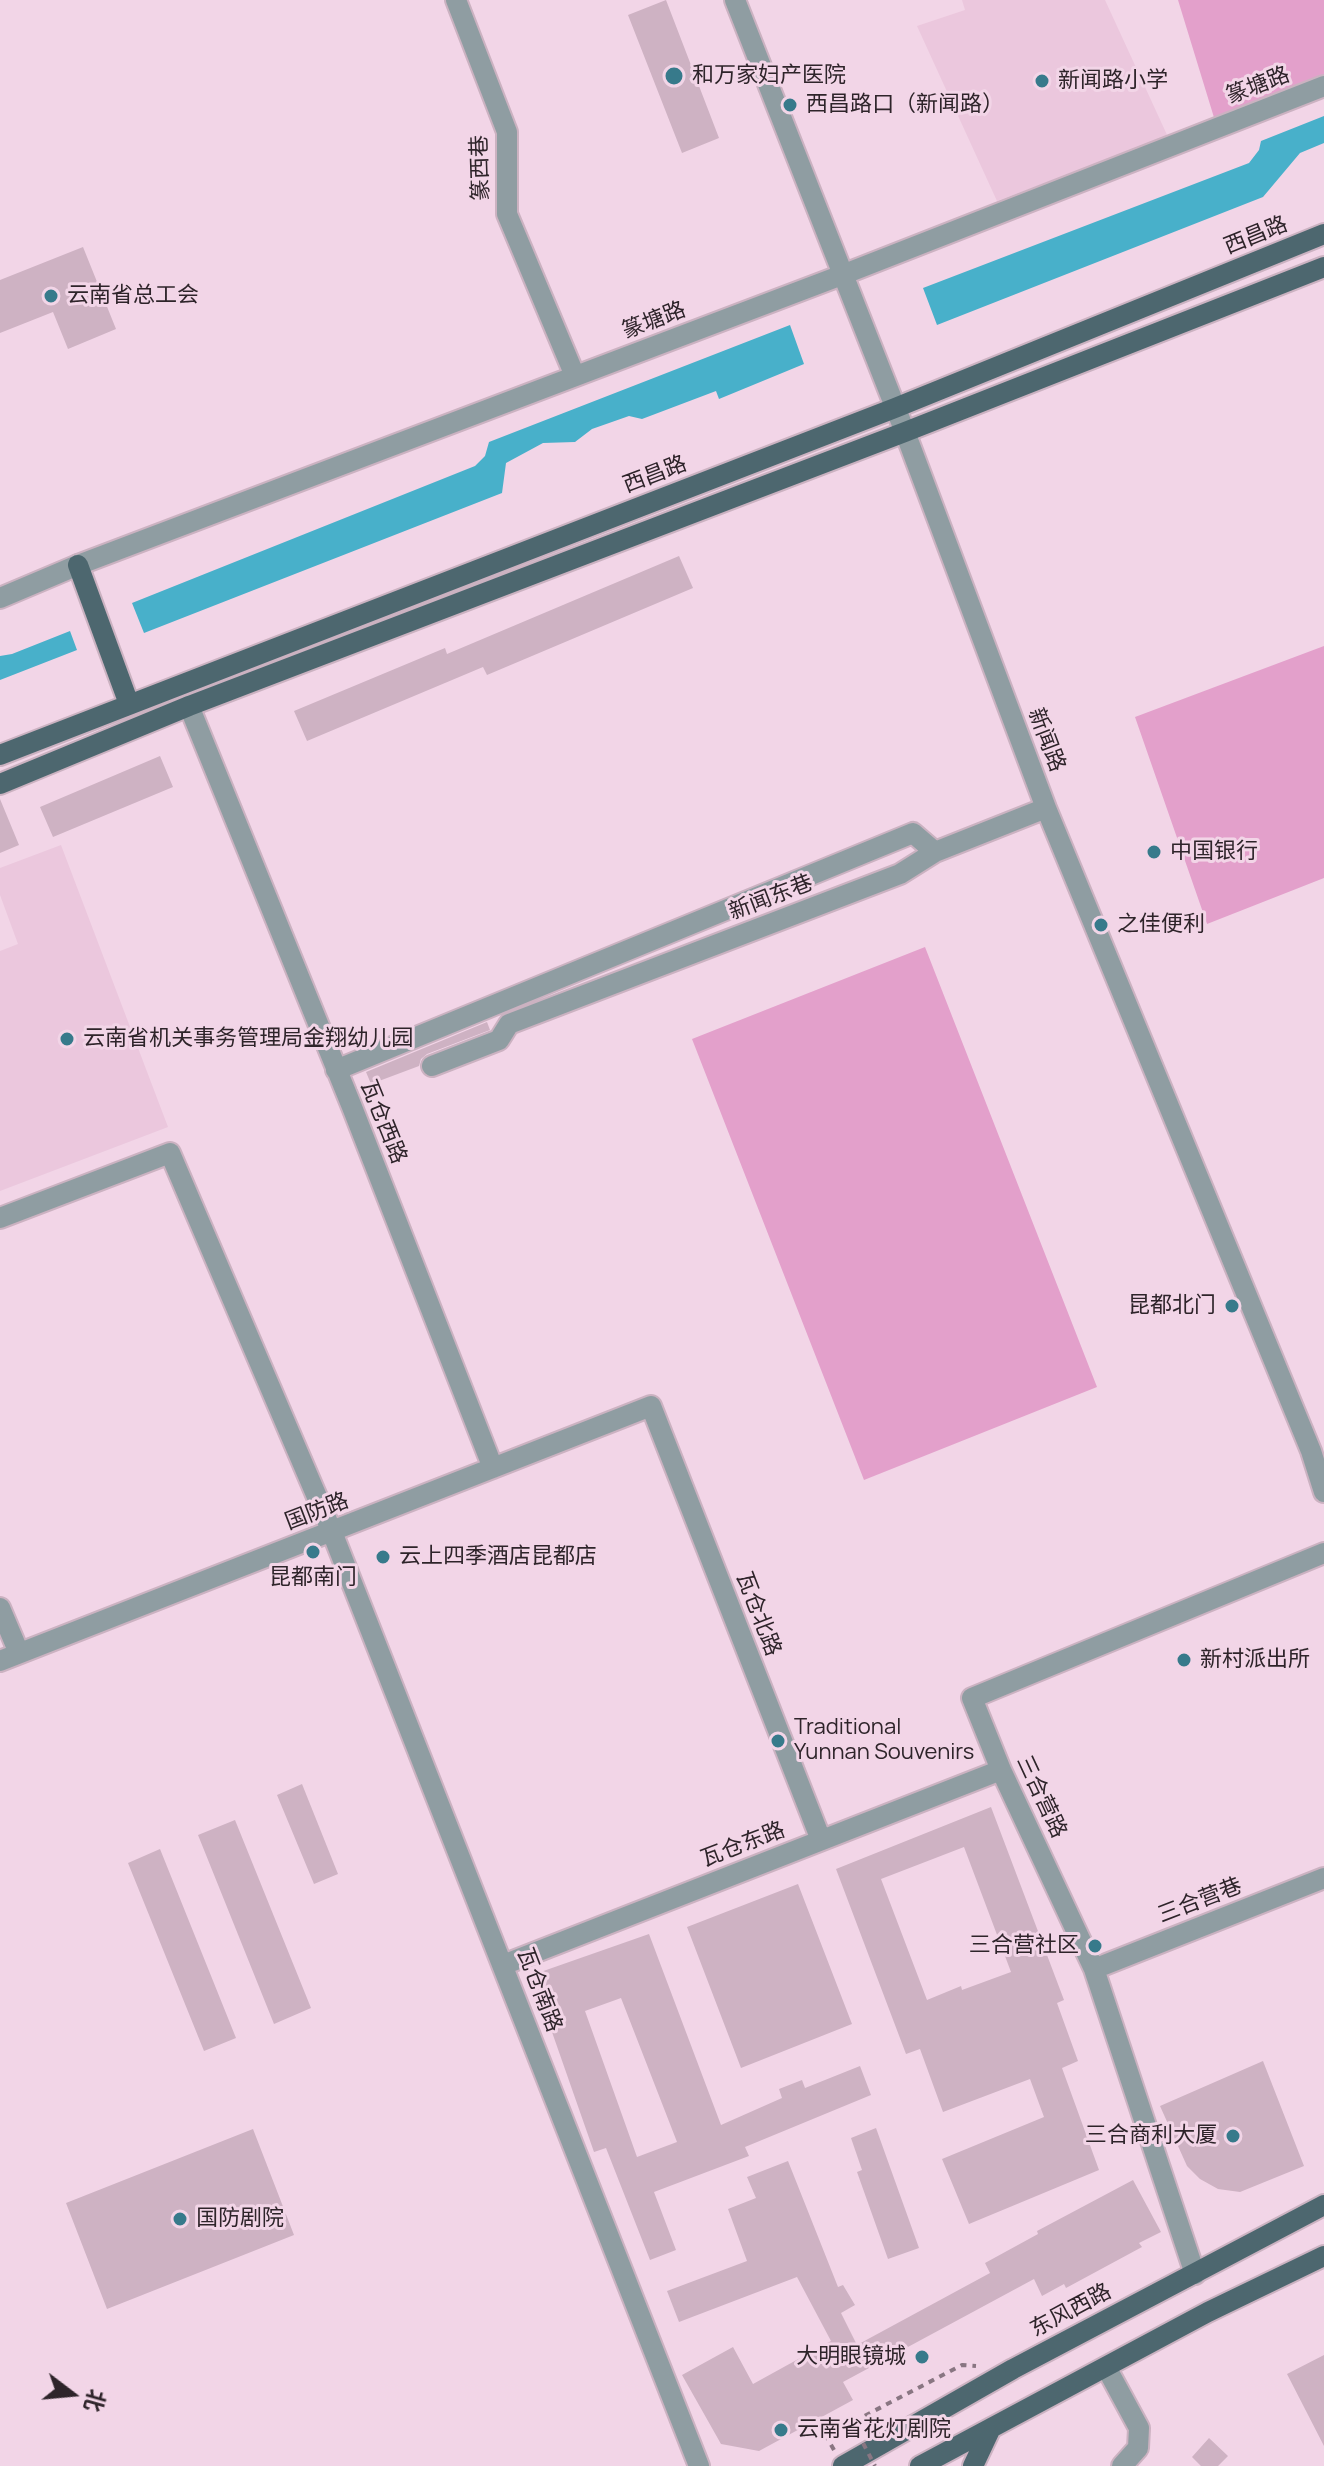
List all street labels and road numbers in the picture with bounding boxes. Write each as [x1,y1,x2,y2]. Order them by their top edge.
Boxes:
street label: 篆塘路 [1222,62,1294,110]
street label: 篆西巷 [467,135,495,201]
street label: 西昌路 [1220,211,1292,261]
street label: 篆塘路 [618,297,690,345]
street label: 西昌路 [619,451,691,499]
street label: 新闻路 [1022,704,1070,776]
street label: 新闻东巷 [725,870,817,926]
street label: 瓦仓西路 [354,1076,412,1168]
street label: 国防路 [281,1488,353,1536]
street label: 瓦仓北路 [730,1568,786,1660]
street label: 三合营路 [1010,1752,1072,1842]
street label: 瓦仓东路 [697,1817,789,1873]
street label: 三合营巷 [1154,1873,1246,1929]
street label: 瓦仓南路 [511,1944,567,2036]
street label: 东风西路 [1026,2279,1116,2343]

